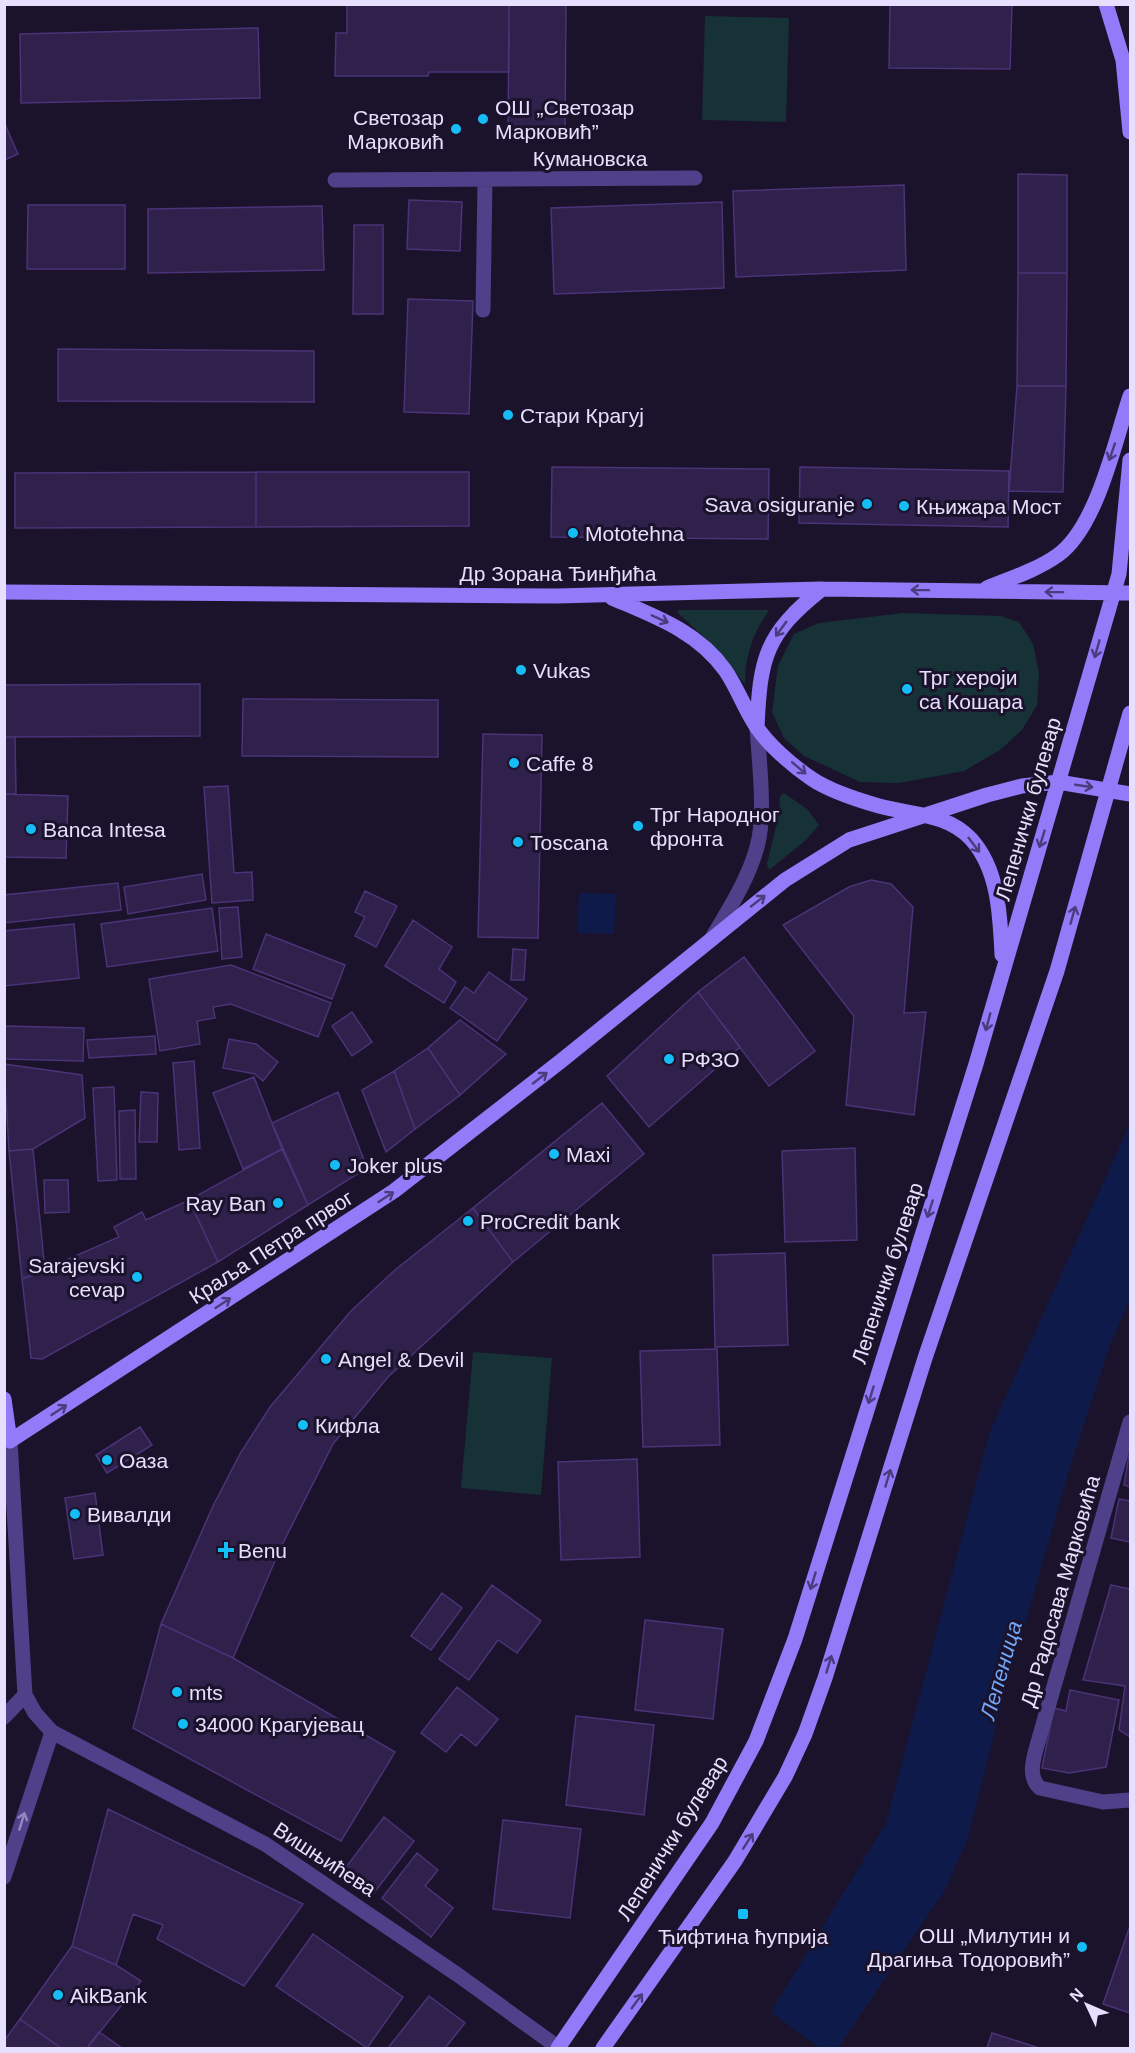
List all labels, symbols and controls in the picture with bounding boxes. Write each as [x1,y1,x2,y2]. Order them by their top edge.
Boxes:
place label: ОШ „Светозар Марковић” [495,96,634,143]
place label: Светозар Марковић [347,106,444,153]
marker: ОШ „Светозар Марковић” [476,112,490,126]
marker: Светозар Марковић [449,122,463,136]
street label: Кумановска [533,147,648,170]
place label: Стари Крагуј [520,404,644,427]
marker: Стари Крагуј [501,408,515,422]
one-way arrow [1105,442,1116,461]
place label: Sava osiguranje [704,493,855,516]
place label: Књижара Мост [916,495,1062,518]
marker: Sava osiguranje [860,497,874,511]
marker: Књижара Мост [897,499,911,513]
place label: Mototehna [585,522,685,545]
marker: Mototehna [566,526,580,540]
street label: Др Зорана Ђинђића [460,562,657,585]
one-way arrow [911,585,931,596]
one-way arrow [1044,586,1064,598]
one-way arrow [650,613,668,625]
one-way arrow [774,621,787,637]
one-way arrow [1090,639,1102,658]
place label: Vukas [533,659,591,682]
marker: Vukas [514,663,528,677]
place label: Трг хероји са Кошара [919,666,1023,713]
marker: Трг хероји са Кошара [900,682,914,696]
street label: Лепенички булевар [991,715,1065,903]
place label: Caffe 8 [526,752,593,775]
marker: Caffe 8 [507,756,521,770]
one-way arrow [791,762,807,775]
one-way arrow [1074,781,1093,792]
place label: Трг Народног фронта [650,803,780,850]
place label: Banca Intesa [43,818,166,841]
marker: Трг Народног фронта [631,819,645,833]
marker: Banca Intesa [24,822,38,836]
one-way arrow [1036,829,1047,848]
place label: Toscana [530,831,609,854]
marker: Toscana [511,835,525,849]
one-way arrow [968,836,981,852]
one-way arrow [750,895,766,908]
one-way arrow [1068,906,1079,925]
one-way arrow [981,1013,993,1032]
place label: РФЗО [681,1048,740,1071]
marker: РФЗО [662,1052,676,1066]
one-way arrow [532,1071,548,1084]
place label: Maxi [566,1143,610,1166]
marker: Maxi [547,1147,561,1161]
place label: Joker plus [347,1154,443,1177]
marker: Joker plus [328,1158,342,1172]
street label: Лепенички булевар [847,1179,927,1367]
street label: Краља Петра првог [185,1185,357,1308]
one-way arrow [377,1191,394,1203]
place label: Ray Ban [185,1192,266,1215]
marker: Ray Ban [271,1196,285,1210]
one-way arrow [923,1199,934,1218]
place label: ProCredit bank [480,1210,621,1233]
marker: ProCredit bank [461,1214,475,1228]
place label: Sarajevski cevap [28,1254,125,1301]
marker: Sarajevski cevap [130,1270,144,1284]
one-way arrow [214,1297,231,1310]
place label: Angel & Devil [338,1348,464,1371]
marker: Angel & Devil [319,1352,333,1366]
one-way arrow [865,1385,876,1404]
one-way arrow [51,1404,67,1416]
place label: Кифла [315,1414,380,1437]
marker: Кифла [296,1418,310,1432]
place label: Оаза [119,1449,168,1472]
marker: Оаза [100,1453,114,1467]
one-way arrow [883,1469,894,1488]
street label: Др Радосава Марковића [1016,1472,1104,1709]
place label: Вивалди [87,1503,172,1526]
marker: Вивалди [68,1507,82,1521]
place label: Benu [238,1539,287,1562]
marker: Benu [219,1543,233,1557]
one-way arrow [807,1571,818,1590]
water label: Лепеница [975,1618,1027,1724]
one-way arrow [825,1655,836,1674]
place label: mts [189,1681,223,1704]
marker: mts [170,1685,184,1699]
place label: 34000 Крагујевац [195,1713,364,1736]
marker: 34000 Крагујевац [176,1717,190,1731]
street label: Лепенички булевар [612,1752,732,1924]
one-way arrow [17,1812,28,1831]
street label: Вишњићева [270,1817,381,1901]
one-way arrow [743,1833,755,1850]
marker: Ћифтина ћуприја [736,1907,750,1921]
place label: ОШ „Милутин и Драгиња Тодоровић” [867,1924,1070,1971]
place label: Ћифтина ћуприја [658,1925,828,1948]
marker: ОШ „Милутин и Драгиња Тодоровић” [1075,1940,1089,1954]
north arrow [1057,1975,1117,2035]
place label: AikBank [70,1984,148,2007]
text: N [1066,1985,1087,2005]
marker: AikBank [51,1988,65,2002]
one-way arrow [631,1994,643,2010]

